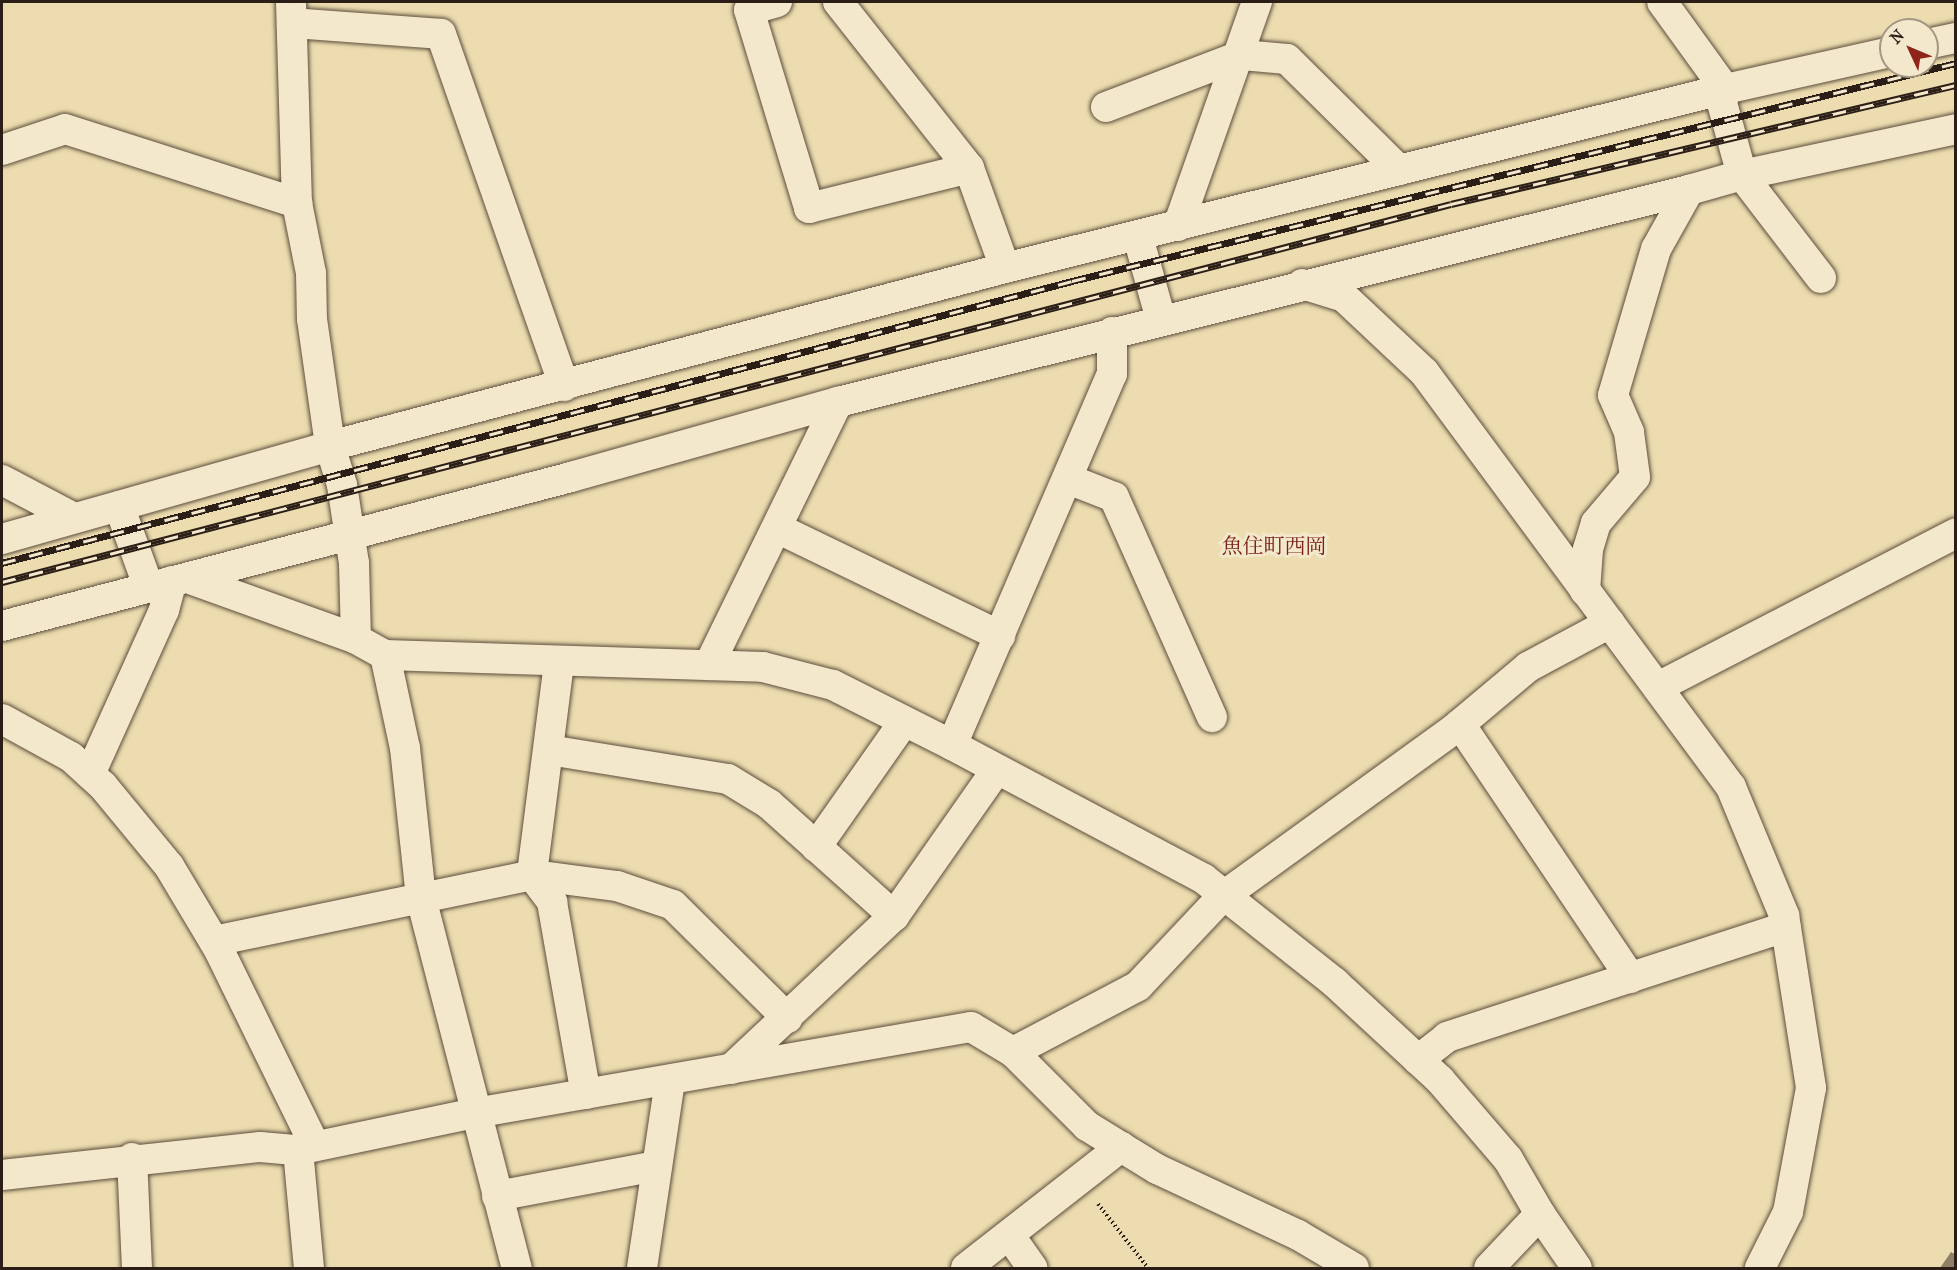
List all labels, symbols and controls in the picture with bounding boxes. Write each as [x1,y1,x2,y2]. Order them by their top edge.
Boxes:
north arrow [1879,18,1939,78]
text: N [1886,26,1908,48]
district label: 魚住町西岡 [1222,533,1326,559]

